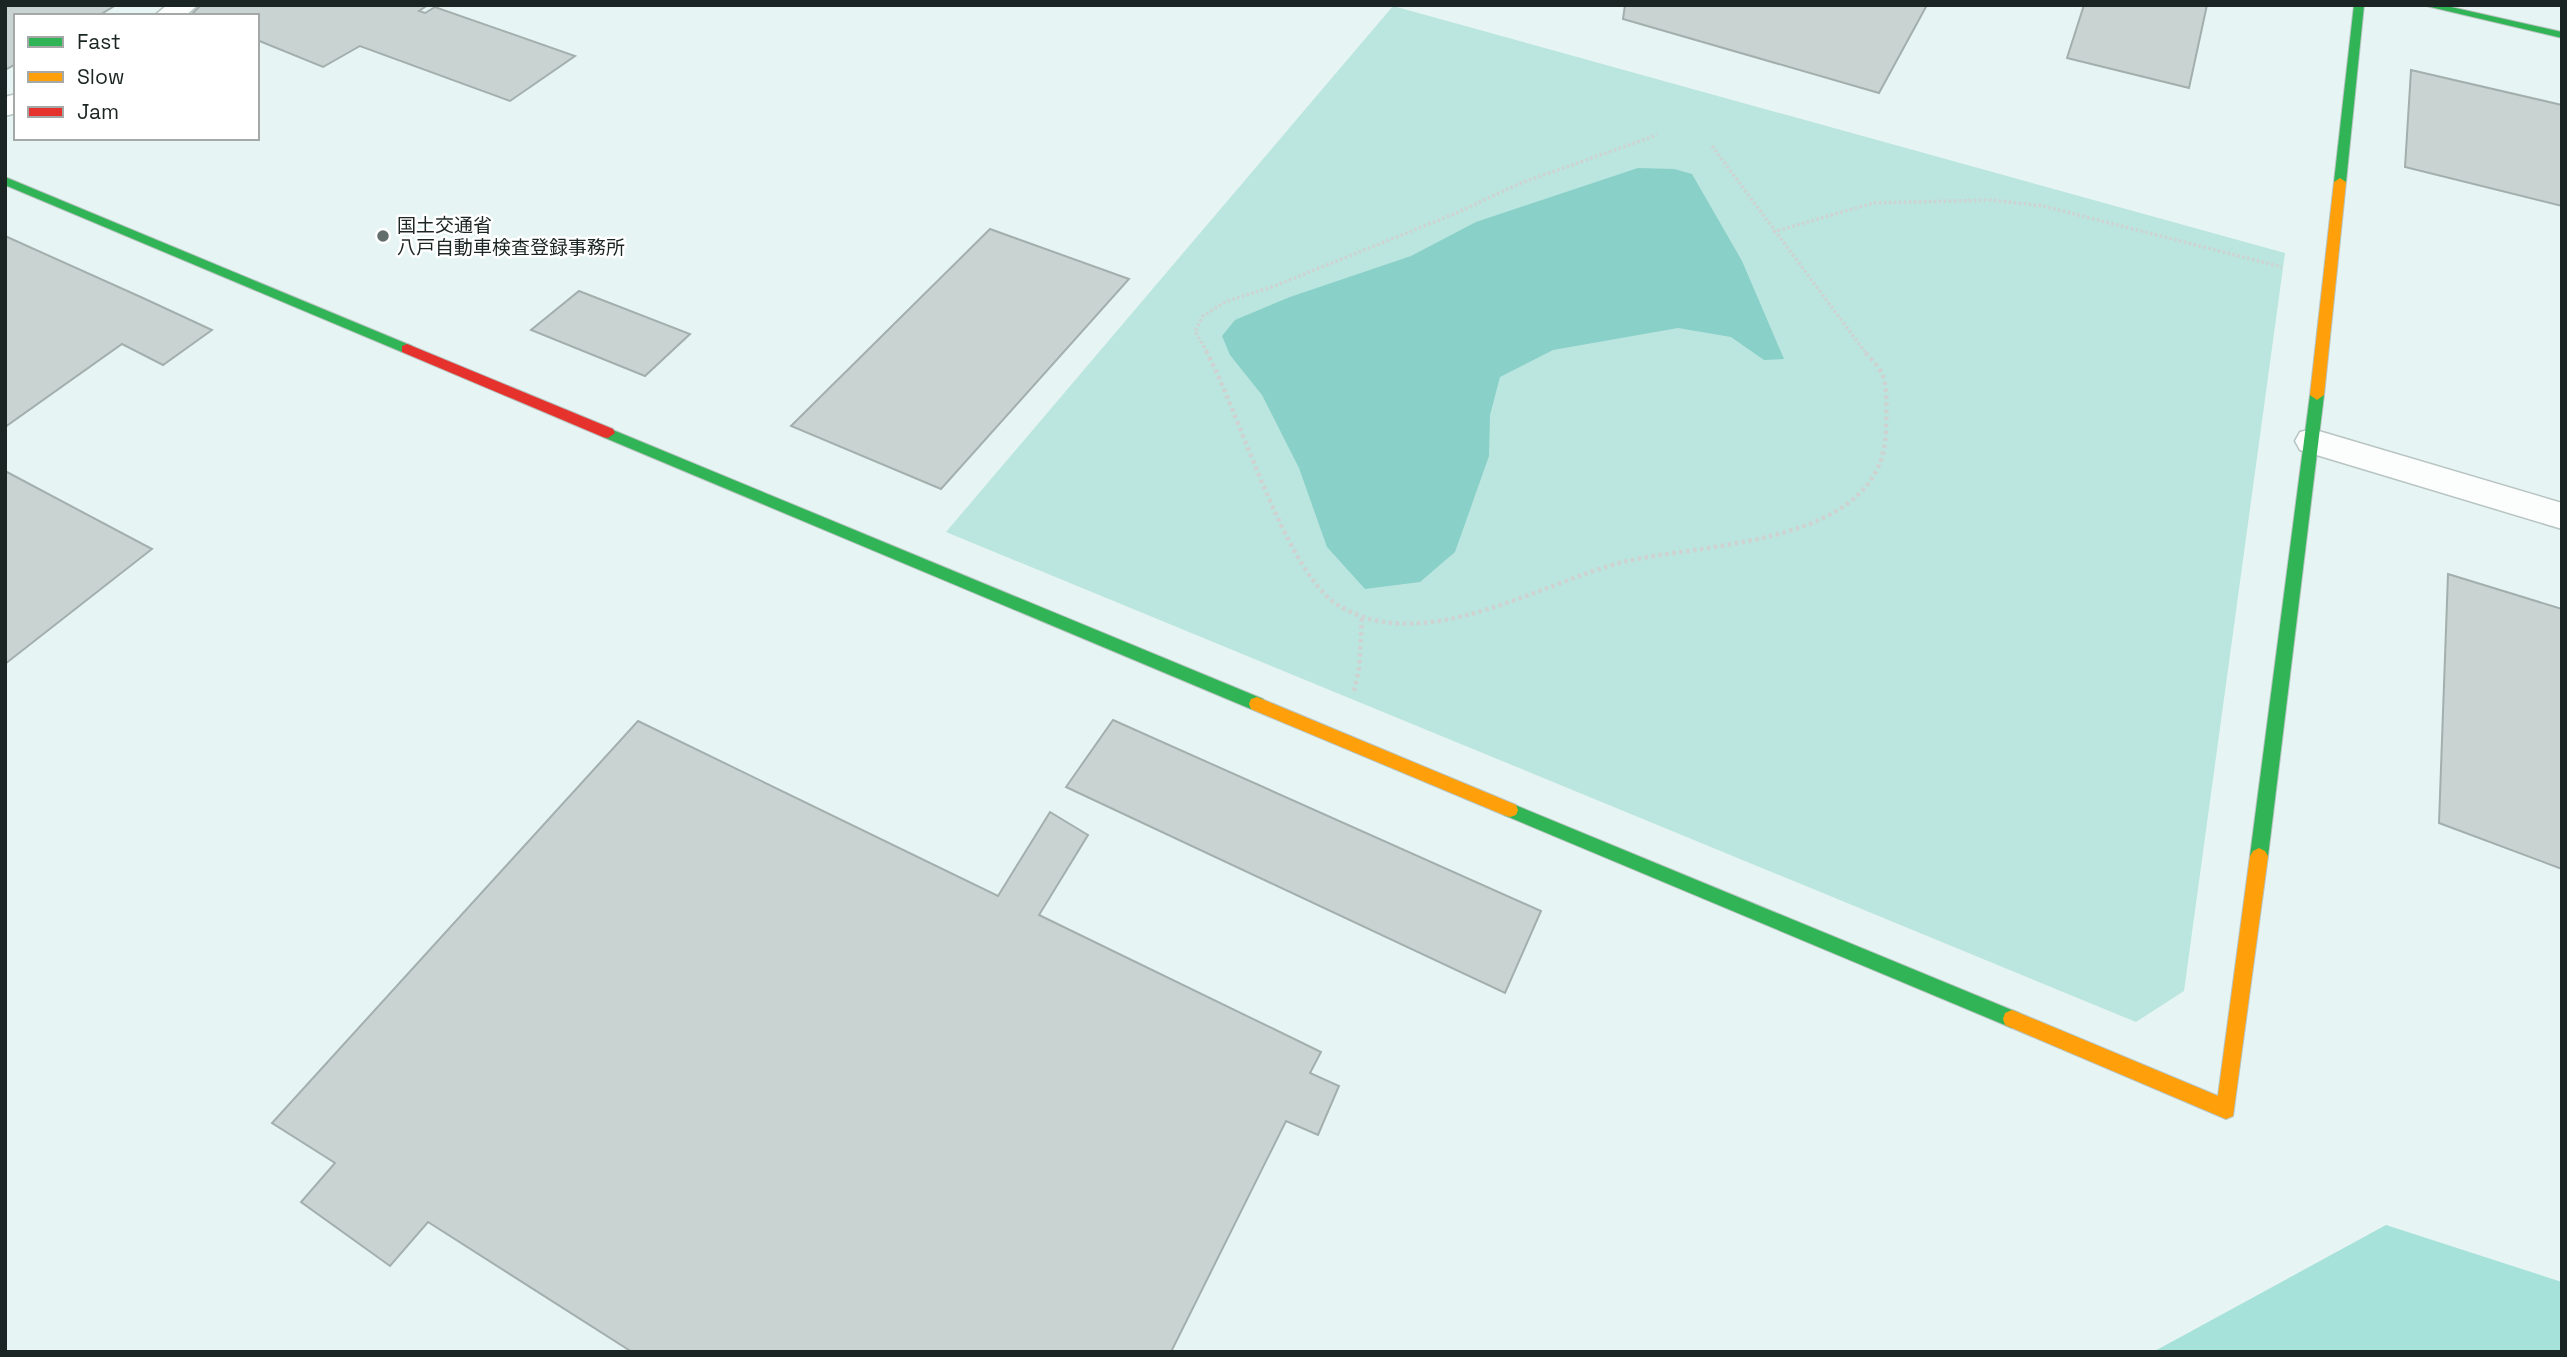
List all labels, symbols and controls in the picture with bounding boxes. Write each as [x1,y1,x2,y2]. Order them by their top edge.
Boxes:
legend [14,14,259,140]
text: Fast [77,28,121,55]
text: Slow [77,63,125,90]
text: Jam [77,98,119,125]
place label: 国土交通省 八戸自動車検査登録事務所 [397,213,625,260]
marker: 国土交通省 八戸自動車検査登録事務所 [375,228,391,244]

